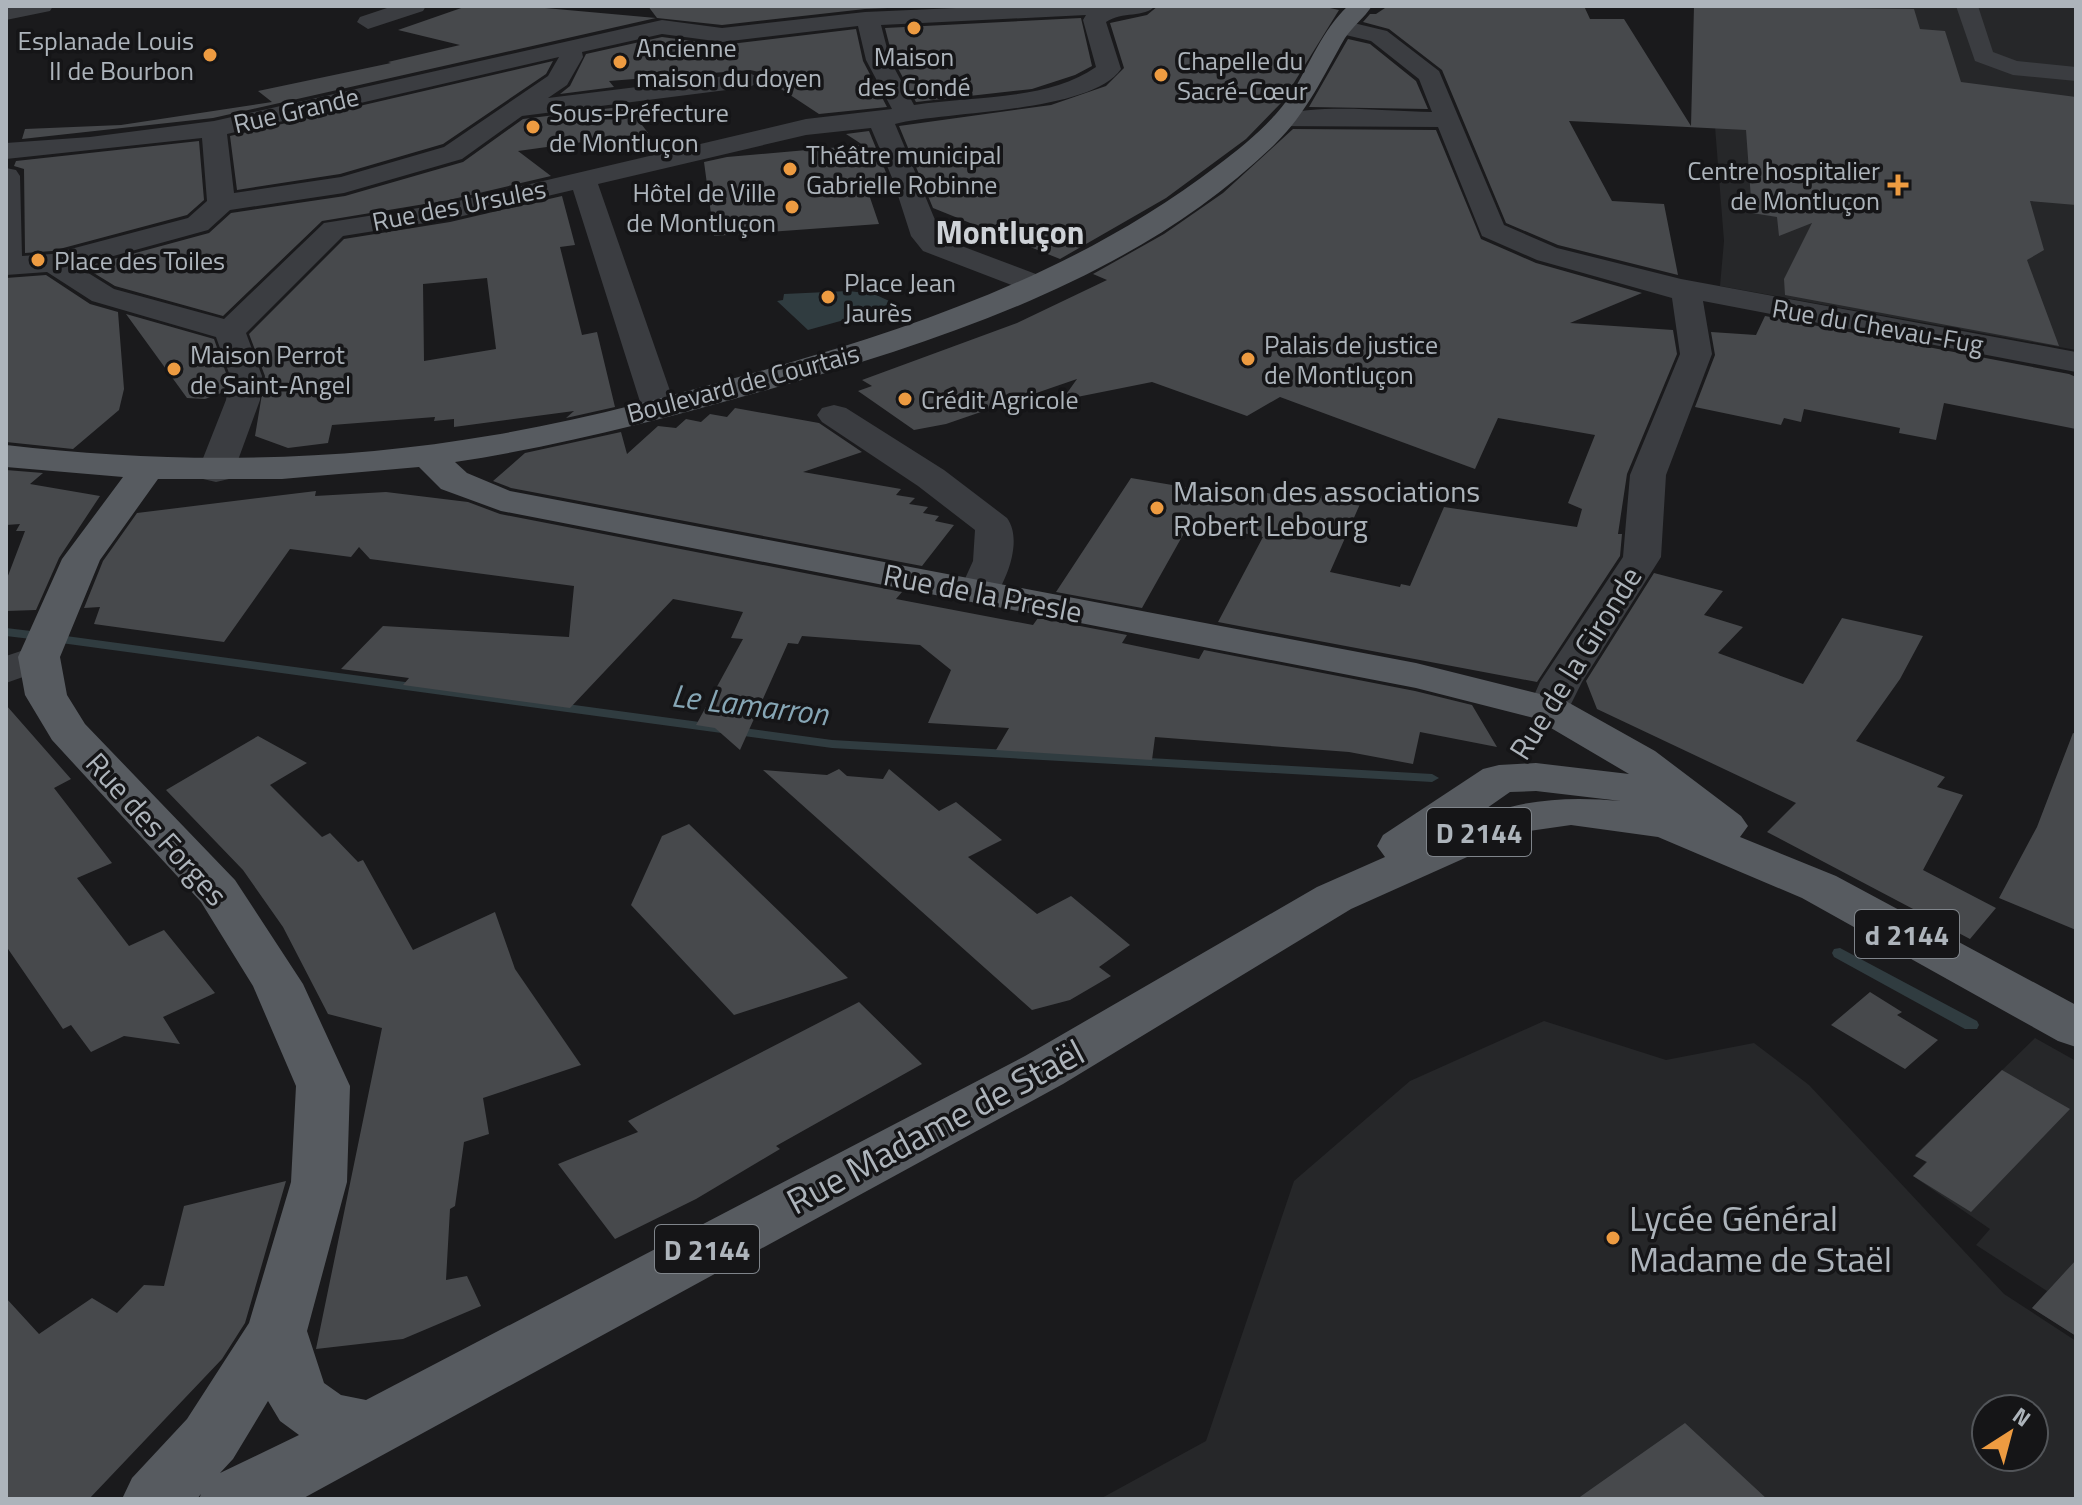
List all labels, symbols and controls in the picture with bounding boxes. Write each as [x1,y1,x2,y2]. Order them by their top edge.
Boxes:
marker: Maison des Condé [905,19,923,37]
place label: Esplanade Louis II de Bourbon [18,21,194,90]
place label: Ancienne maison du doyen [636,28,822,97]
place label: Maison des Condé [857,37,971,106]
place label: Chapelle du Sacré-Cœur [1177,41,1308,110]
marker: Esplanade Louis II de Bourbon [201,46,219,64]
marker: Ancienne maison du doyen [611,53,629,71]
marker: Chapelle du Sacré-Cœur [1152,66,1170,84]
street label: Rue Grande [230,77,362,143]
place label: Sous-Préfecture de Montluçon [549,93,729,162]
marker: Sous-Préfecture de Montluçon [524,118,542,136]
place label: Théâtre municipal Gabrielle Robinne [806,135,1001,204]
place label: Centre hospitalier de Montluçon [1687,151,1880,220]
marker: Théâtre municipal Gabrielle Robinne [781,160,799,178]
street label: Rue des Ursules [369,169,549,241]
place label: Hôtel de Ville de Montluçon [626,173,776,242]
marker: Centre hospitalier de Montluçon [1887,174,1909,196]
marker: Hôtel de Ville de Montluçon [783,198,801,216]
district label: Montluçon [936,208,1084,256]
place label: Place des Toiles [54,241,225,280]
marker: Place des Toiles [29,251,47,269]
place label: Place Jean Jaurès [844,263,956,332]
marker: Place Jean Jaurès [819,288,837,306]
street label: Rue du Chevau-Fug [1769,288,1987,364]
place label: Palais de justice de Montluçon [1264,325,1438,394]
street label: Boulevard de Courtais [623,333,863,433]
place label: Maison Perrot de Saint-Angel [190,335,351,404]
marker: Palais de justice de Montluçon [1239,350,1257,368]
marker: Maison Perrot de Saint-Angel [165,360,183,378]
place label: Crédit Agricole [921,380,1079,419]
marker: Crédit Agricole [896,390,914,408]
place label: Maison des associations Robert Lebourg [1173,468,1480,548]
marker: Maison des associations Robert Lebourg [1148,499,1166,517]
street label: Rue de la Presle [880,551,1086,635]
street label: Rue de la Gironde [1497,557,1653,769]
water label: Le Lamarron [669,671,832,738]
street label: Rue des Forges [75,742,239,916]
road number: D 2144 [1427,808,1531,856]
road number: d 2144 [1855,910,1959,958]
street label: Rue Madame de Staël [776,1024,1094,1228]
place label: Lycée Général Madame de Staël [1629,1190,1892,1286]
road number: D 2144 [655,1225,759,1273]
marker: Lycée Général Madame de Staël [1604,1229,1622,1247]
north arrow [1970,1393,2050,1473]
text: N [2006,1399,2038,1435]

